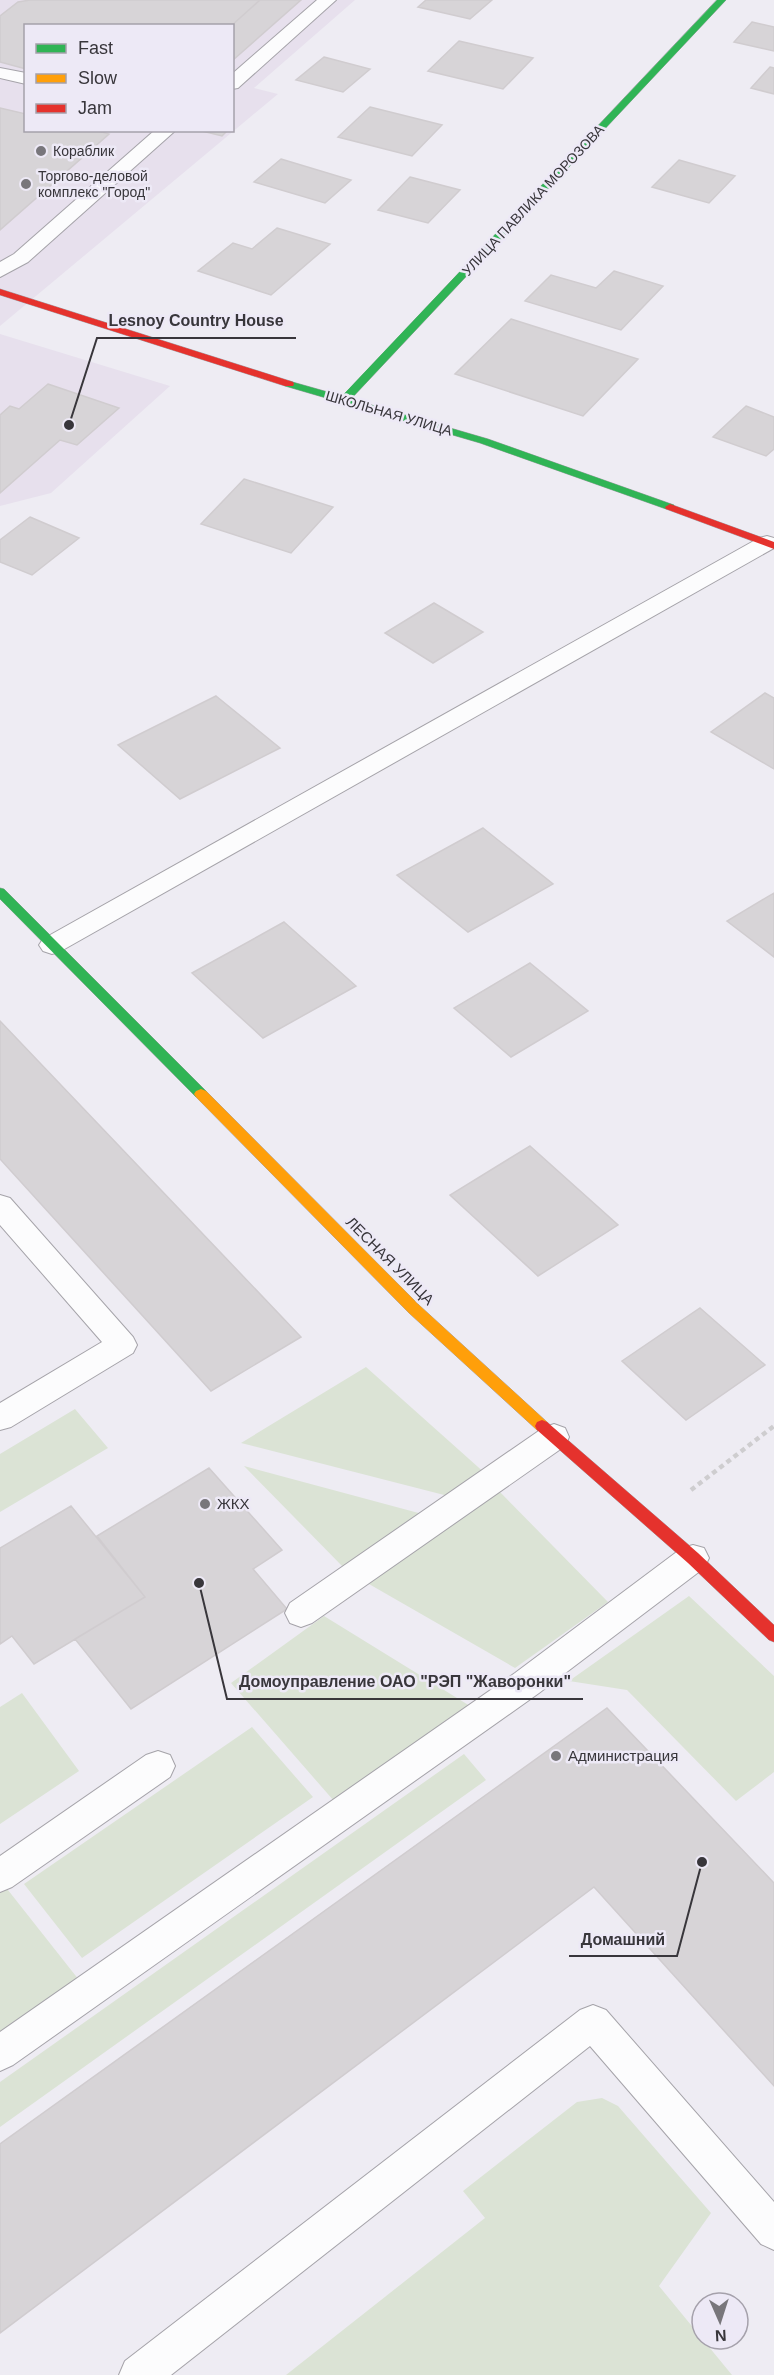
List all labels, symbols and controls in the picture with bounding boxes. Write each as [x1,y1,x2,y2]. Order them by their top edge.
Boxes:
legend [24,24,234,132]
text: Fast [78,38,113,58]
text: Slow [78,68,118,88]
text: Jam [78,98,112,118]
street label: УЛИЦА ПАВЛИКА МОРОЗОВА [459,121,608,279]
place label: Кораблик [53,143,115,159]
marker: Кораблик [34,144,48,158]
place label: Торгово-деловой комплекс "Город" [38,168,150,200]
marker: Торгово-деловой комплекс "Город" [19,177,33,191]
callout: Lesnoy Country House [97,304,296,338]
text: Lesnoy Country House [108,312,284,329]
street label: ШКОЛЬНАЯ УЛИЦА [324,387,455,439]
street label: ЛЕСНАЯ УЛИЦА [343,1213,438,1308]
place label: ЖКХ [217,1495,250,1512]
marker: ЖКХ [198,1497,212,1511]
callout: Домоуправление ОАО "РЭП "Жаворонки" [227,1665,583,1699]
text: Домоуправление ОАО "РЭП "Жаворонки" [239,1673,571,1690]
place label: Администрация [568,1747,678,1764]
marker: Администрация [549,1749,563,1763]
callout: Домашний [569,1922,677,1956]
text: Домашний [581,1931,665,1948]
north arrow [690,2291,750,2351]
text: N [715,2327,727,2344]

